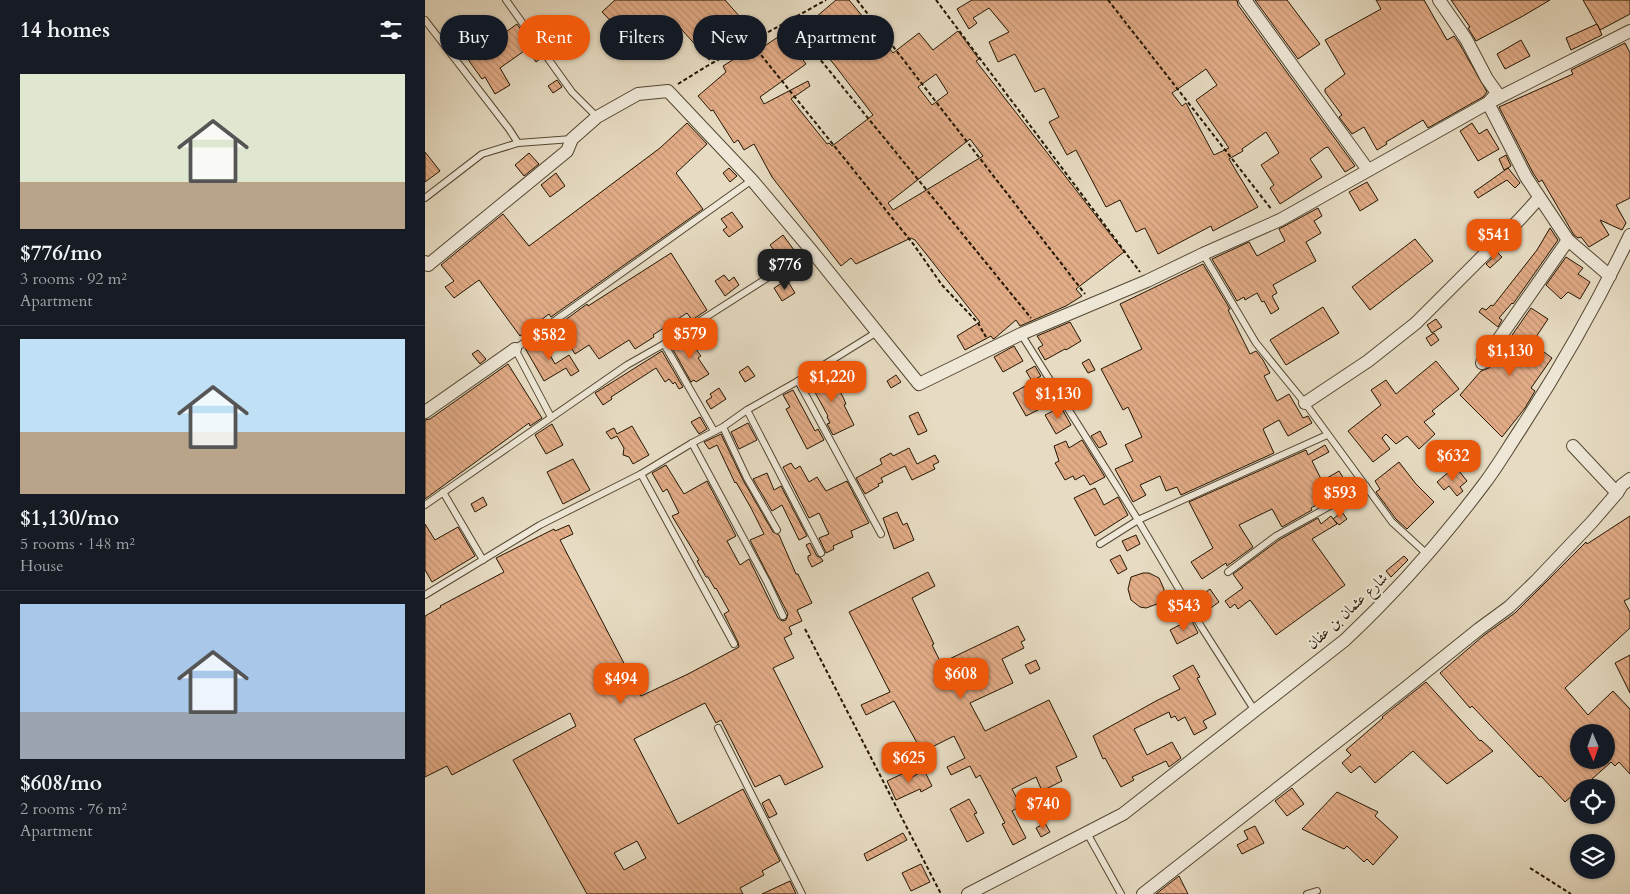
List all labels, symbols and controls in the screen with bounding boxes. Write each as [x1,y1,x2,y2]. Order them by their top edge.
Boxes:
chip: Buy [440,15,508,60]
chip: Rent [518,15,590,60]
chip: Filters [600,15,683,60]
chip: New [693,15,767,60]
chip: Apartment [777,15,894,60]
text: 14 homes [20,16,110,45]
icon: filters [377,16,405,44]
icon: home [168,106,258,196]
pin: $541 [1464,218,1524,261]
text: $541 [1478,224,1510,246]
text: $776/mo [20,239,102,268]
pin: $776 [755,248,815,291]
text: $776 [769,254,801,276]
text: 3 rooms · 92 m² [20,268,127,290]
text: Apartment [20,290,93,312]
pin: $582 [519,318,579,361]
pin: $579 [660,318,720,360]
text: $579 [674,323,706,345]
text: $582 [533,324,565,346]
pin: $1,130 [1469,334,1551,377]
text: $1,130 [1487,340,1533,362]
pin: $1,220 [791,360,873,403]
text: $1,220 [809,366,855,388]
icon: home [168,372,258,462]
pin: $1,130 [1017,378,1099,420]
text: $1,130 [1035,383,1081,405]
pin: $632 [1423,440,1483,482]
text: $632 [1437,445,1469,467]
pin: $593 [1310,476,1370,519]
text: $593 [1324,482,1356,504]
text: $1,130/mo [20,504,119,533]
text: 5 rooms · 148 m² [20,533,135,555]
text: House [20,555,63,577]
street label: شارع عثمان بن عفان [1302,568,1394,656]
pin: $543 [1154,590,1214,632]
text: $543 [1168,595,1200,617]
icon: home [168,637,258,727]
pin: $608 [931,658,991,700]
pin: $494 [591,662,651,705]
text: $608 [945,663,977,685]
text: $494 [605,668,637,690]
north arrow [1570,724,1615,769]
map controls [1570,724,1615,879]
pin: $625 [879,742,939,784]
text: $625 [893,747,925,769]
text: $608/mo [20,769,102,798]
button: locate [1570,779,1615,824]
pin: $740 [1013,788,1073,830]
text: $740 [1027,793,1059,815]
text: 2 rooms · 76 m² [20,798,127,820]
text: Apartment [20,820,93,842]
button: layers [1570,834,1615,879]

